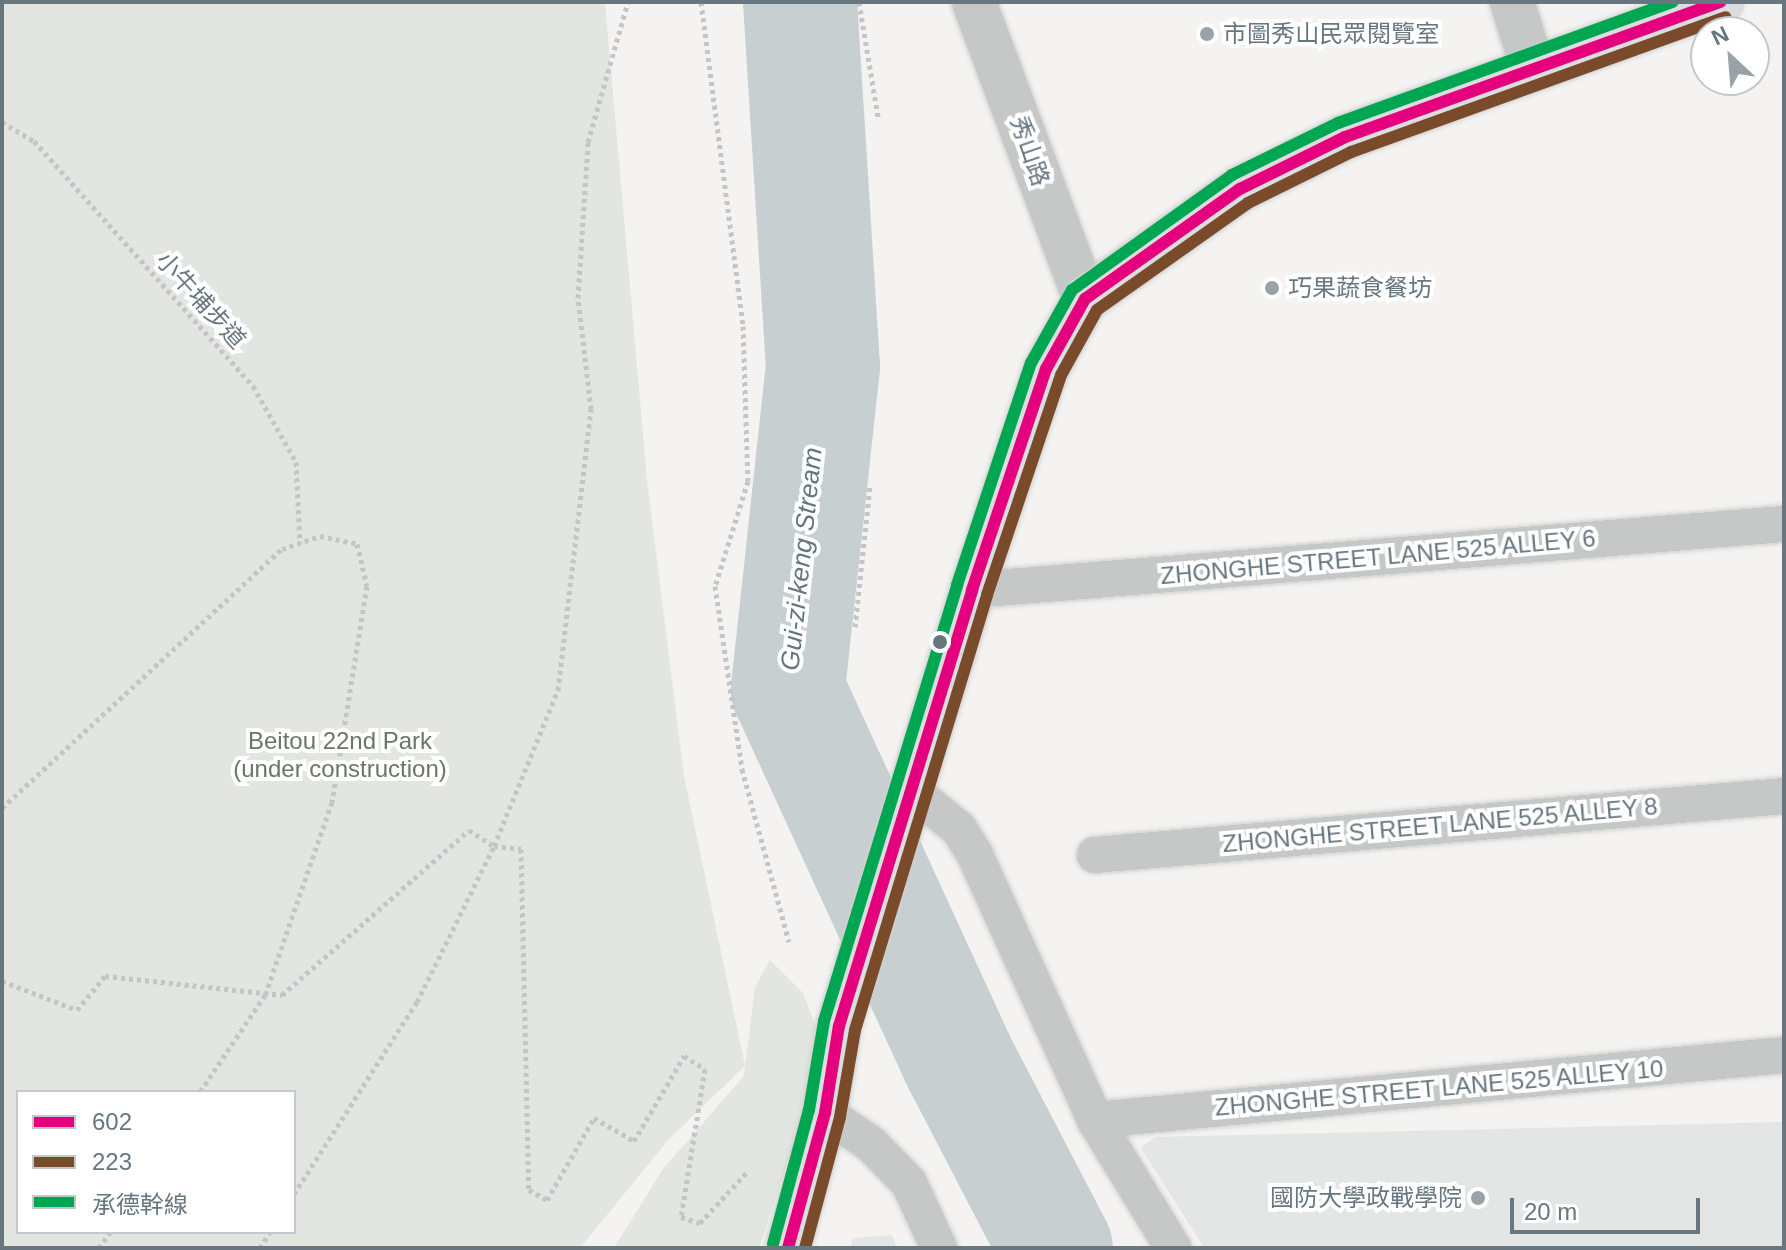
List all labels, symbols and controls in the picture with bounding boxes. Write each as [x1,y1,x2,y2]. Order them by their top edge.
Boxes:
north arrow [1690,16,1770,96]
place label: 市圖秀山民眾閱覽室 [1223,20,1439,48]
text: N [1708,21,1733,50]
marker: 市圖秀山民眾閱覽室 [1198,25,1216,43]
street label: 秀山路 [1005,112,1055,190]
street label: 小牛埔步道 [150,246,252,354]
place label: 巧果蔬食餐坊 [1288,274,1432,302]
marker: 巧果蔬食餐坊 [1263,279,1281,297]
water label: Gui-zi-keng Stream [775,446,829,672]
street label: ZHONGHE STREET LANE 525 ALLEY 6 [1158,524,1598,590]
unlabelled marker [932,634,948,650]
park label: Beitou 22nd Park (under construction) [233,727,447,783]
street label: ZHONGHE STREET LANE 525 ALLEY 8 [1220,792,1660,858]
street label: ZHONGHE STREET LANE 525 ALLEY 10 [1213,1054,1665,1122]
legend [16,1090,296,1234]
text: 602 [92,1108,132,1135]
text: 223 [92,1148,132,1175]
scale bar [1514,1182,1704,1232]
place label: 國防大學政戰學院 [1270,1184,1462,1212]
marker: 國防大學政戰學院 [1469,1189,1487,1207]
text: 承德幹線 [92,1191,188,1218]
text: 20 m [1524,1198,1577,1225]

